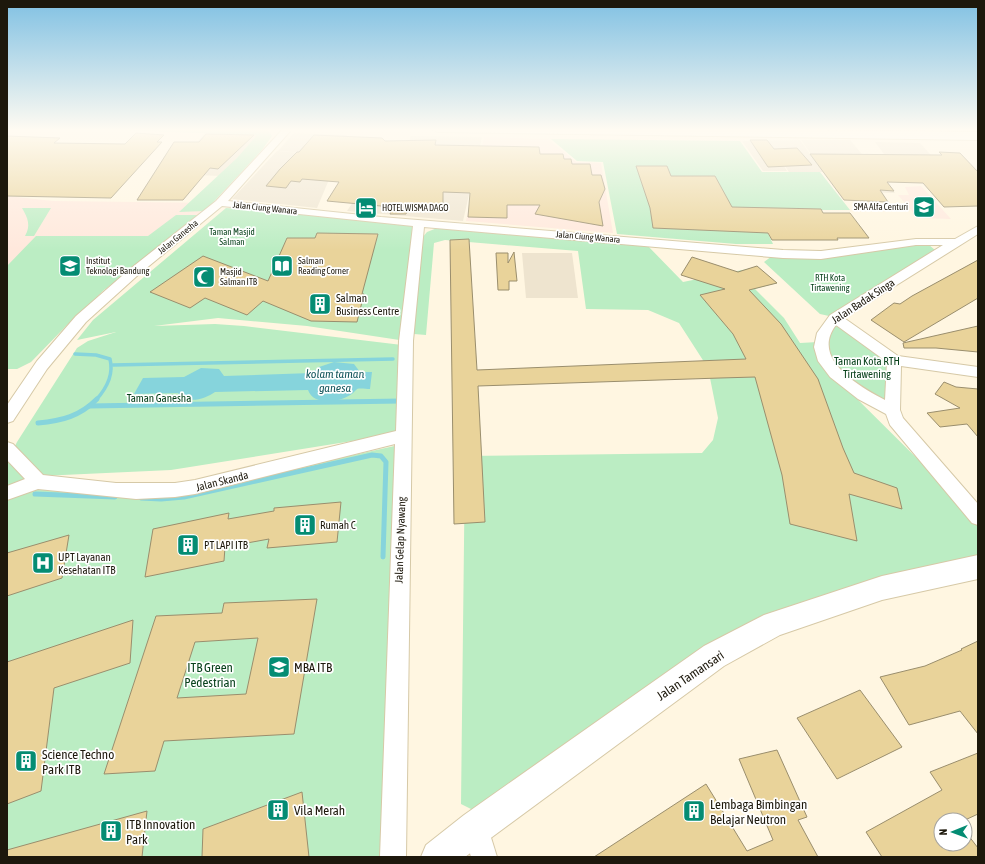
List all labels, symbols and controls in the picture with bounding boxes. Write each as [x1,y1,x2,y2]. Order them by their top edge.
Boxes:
school or university icon: SMA Alfa Centuri [911,194,937,220]
hotel icon: HOTEL WISMA DAGO [353,195,379,221]
street label: Jalan Ciung Wanara [232,200,298,216]
place label: SMA Alfa Centuri [854,202,908,212]
place label: HOTEL WISMA DAGO [382,203,449,213]
street label: Jalan Ganesha [156,218,200,256]
park label: Taman Masjid Salman [209,227,255,247]
street label: Jalan Ciung Wanara [555,229,621,245]
school or university icon: Institut Teknologi Bandung [57,253,83,279]
library icon: Salman Reading Corner [269,253,295,279]
place label: Institut Teknologi Bandung [86,256,150,276]
place label: Salman Reading Corner [298,256,349,276]
mosque icon: Masjid Salman ITB [191,264,217,290]
place label: Masjid Salman ITB [220,267,258,287]
park label: RTH Kota Tirtawening [810,273,850,293]
street label: Jalan Badak Singa [829,276,897,326]
building icon: Salman Business Centre [307,291,333,317]
place label: Salman Business Centre [336,292,399,317]
park label: Taman Kota RTH Tirtawening [834,355,900,380]
water label: kolam taman ganesa [306,367,364,395]
park label: Taman Ganesha [127,392,191,404]
street label: Jalan Skanda [194,469,250,493]
street label: Jalan Gelap Nyawang [392,496,408,584]
building icon: Rumah C [292,512,318,538]
place label: Rumah C [320,519,356,531]
building icon: PT LAPI ITB [175,532,201,558]
place label: PT LAPI ITB [204,539,249,551]
hospital icon: UPT Layanan Kesehatan ITB [30,550,56,576]
place label: UPT Layanan Kesehatan ITB [58,551,116,576]
street label: Jalan Tamansari [654,647,727,703]
school or university icon: MBA ITB [266,654,292,680]
park label: ITB Green Pedestrian [184,660,236,690]
place label: MBA ITB [294,660,333,675]
place label: Science Techno Park ITB [42,747,114,777]
building icon: Science Techno Park ITB [13,748,39,774]
building icon: Vila Merah [265,797,291,823]
place label: Lembaga Bimbingan Belajar Neutron [710,797,807,827]
building icon: Lembaga Bimbingan Belajar Neutron [681,798,707,824]
place label: Vila Merah [294,803,345,818]
north arrow [933,812,973,852]
place label: ITB Innovation Park [126,817,195,847]
building icon: ITB Innovation Park [98,818,124,844]
text: N [937,829,949,836]

